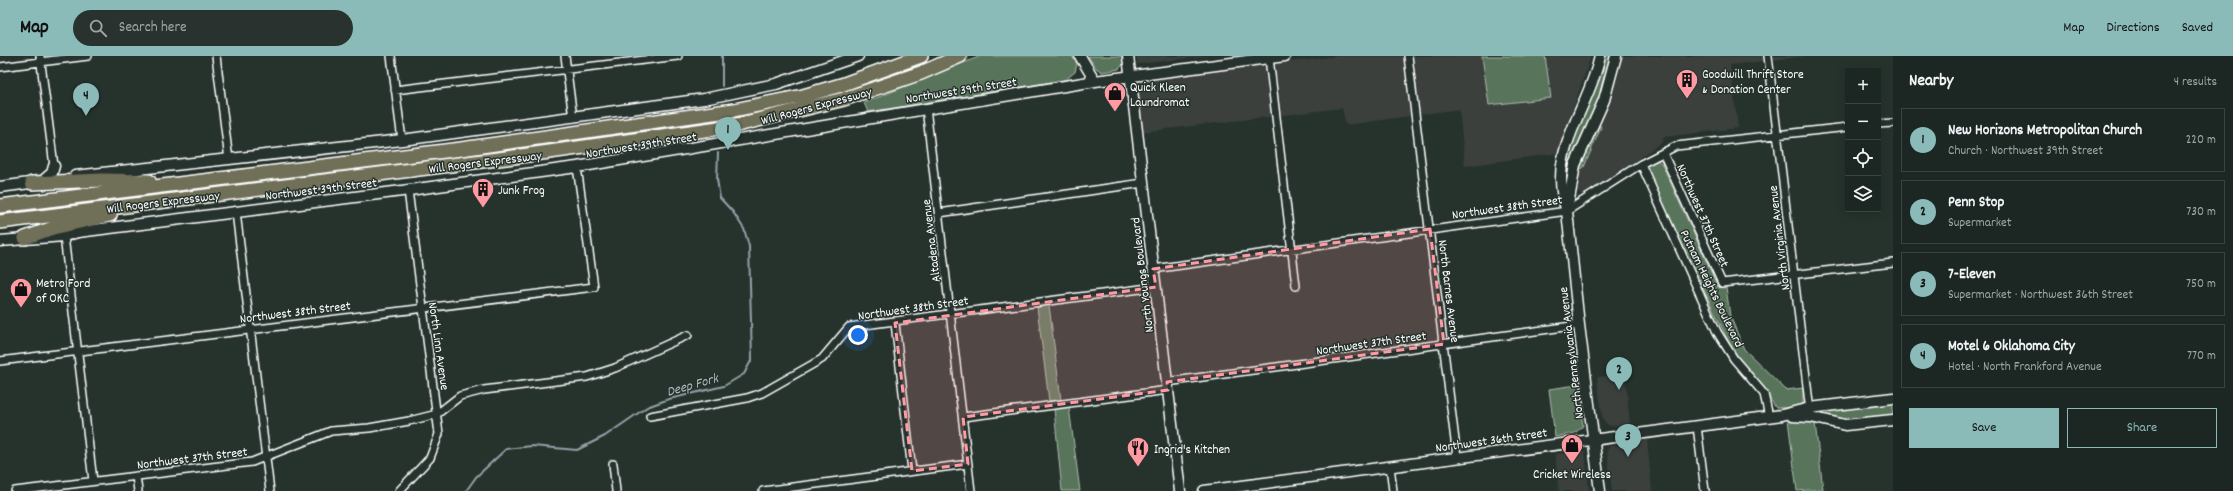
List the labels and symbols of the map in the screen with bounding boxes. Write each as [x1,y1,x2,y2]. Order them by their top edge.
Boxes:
place label: Goodwill Thrift Store & Donation Center [1702,66,1804,100]
building icon: Goodwill Thrift Store & Donation Center [1674,67,1700,100]
street label: Northwest 39th Street [905,73,1018,110]
place label: Quick Kleen Laundromat [1130,79,1190,113]
shop icon: Quick Kleen Laundromat [1102,80,1128,113]
pin: 4 [73,83,99,116]
street label: Will Rogers Expressway [759,83,875,131]
pin: 1 [715,117,741,150]
street label: Northwest 39th Street [585,128,698,165]
street label: Will Rogers Expressway [428,147,544,180]
street label: Northwest 37th Street [1670,161,1733,271]
street label: Northwest 39th Street [264,174,378,207]
building icon: Junk Frog [470,176,496,209]
place label: Junk Frog [498,182,545,201]
street label: North Virginia Avenue [1765,184,1796,291]
street label: Will Rogers Expressway [106,187,222,220]
street label: Northwest 38th Street [1451,191,1564,226]
street label: Altadena Avenue [918,198,947,283]
street label: North Youngs Boulevard [1127,216,1160,333]
street label: Putnam Heights Boulevard [1674,227,1748,351]
street label: North Barnes Avenue [1432,239,1463,344]
place label: Metro Ford of OKC [36,275,90,309]
shop icon: Metro Ford of OKC [8,276,34,309]
street label: North Pennsylvania Avenue [1555,285,1590,420]
street label: Northwest 38th Street [857,292,970,327]
street label: Northwest 38th Street [239,297,352,330]
street label: North Linn Avenue [422,301,453,392]
your location [848,325,868,345]
street label: Northwest 37th Street [1315,327,1428,362]
pin: 2 [1606,357,1632,390]
water label: Deep Fork [665,369,722,403]
street label: Northwest 36th Street [1434,424,1549,459]
pin: 3 [1615,424,1641,457]
shop icon: Cricket Wireless [1559,432,1585,465]
restaurant icon: Ingrid's Kitchen [1125,435,1151,468]
place label: Ingrid's Kitchen [1154,441,1230,460]
street label: Northwest 37th Street [136,443,249,476]
place label: Cricket Wireless [1533,466,1611,485]

